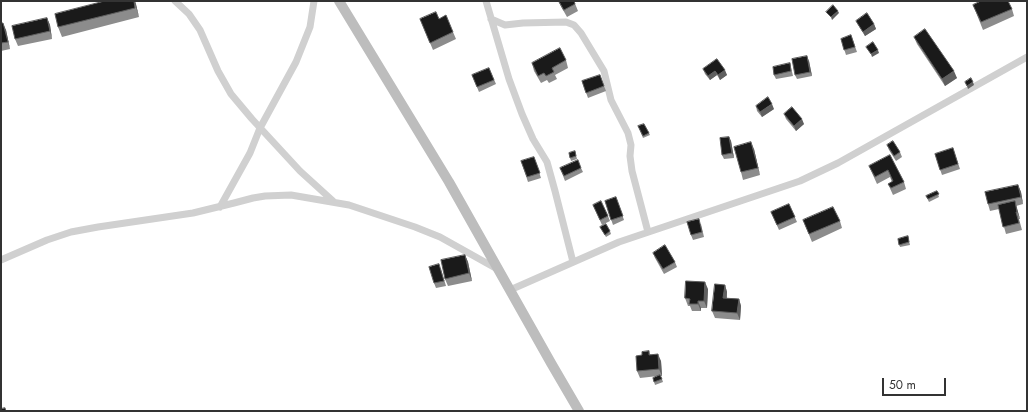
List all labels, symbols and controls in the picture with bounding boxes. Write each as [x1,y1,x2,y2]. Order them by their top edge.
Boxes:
scale bar [884,370,948,396]
text: 50 m [889,376,916,394]

